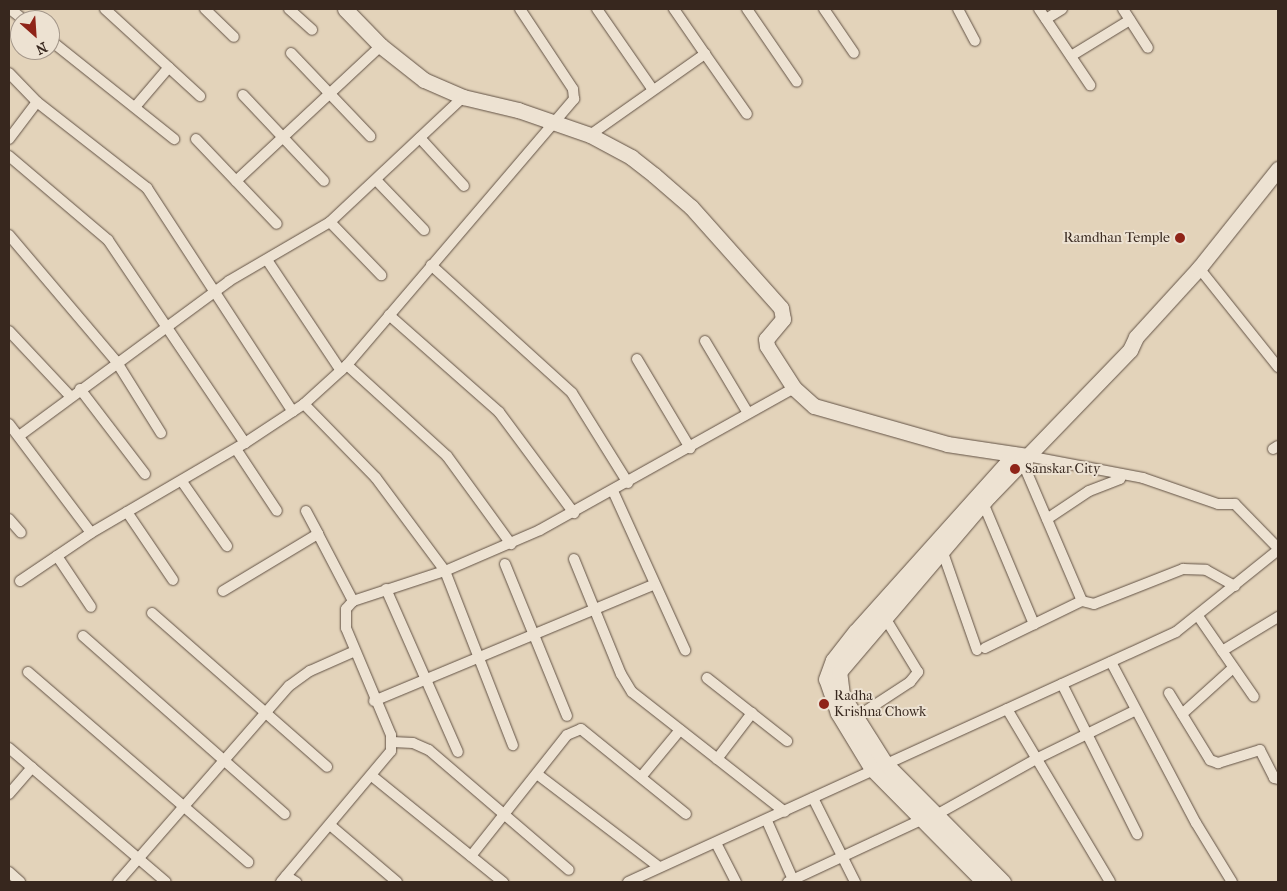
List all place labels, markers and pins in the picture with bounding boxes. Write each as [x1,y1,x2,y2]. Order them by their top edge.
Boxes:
place label: Ramdhan Temple [1063,230,1170,246]
marker: Ramdhan Temple [1174,232,1186,244]
place label: Sanskar City [1025,461,1100,477]
marker: Sanskar City [1009,463,1021,475]
place label: Radha Krishna Chowk [834,688,926,720]
marker: Radha Krishna Chowk [818,698,830,710]

